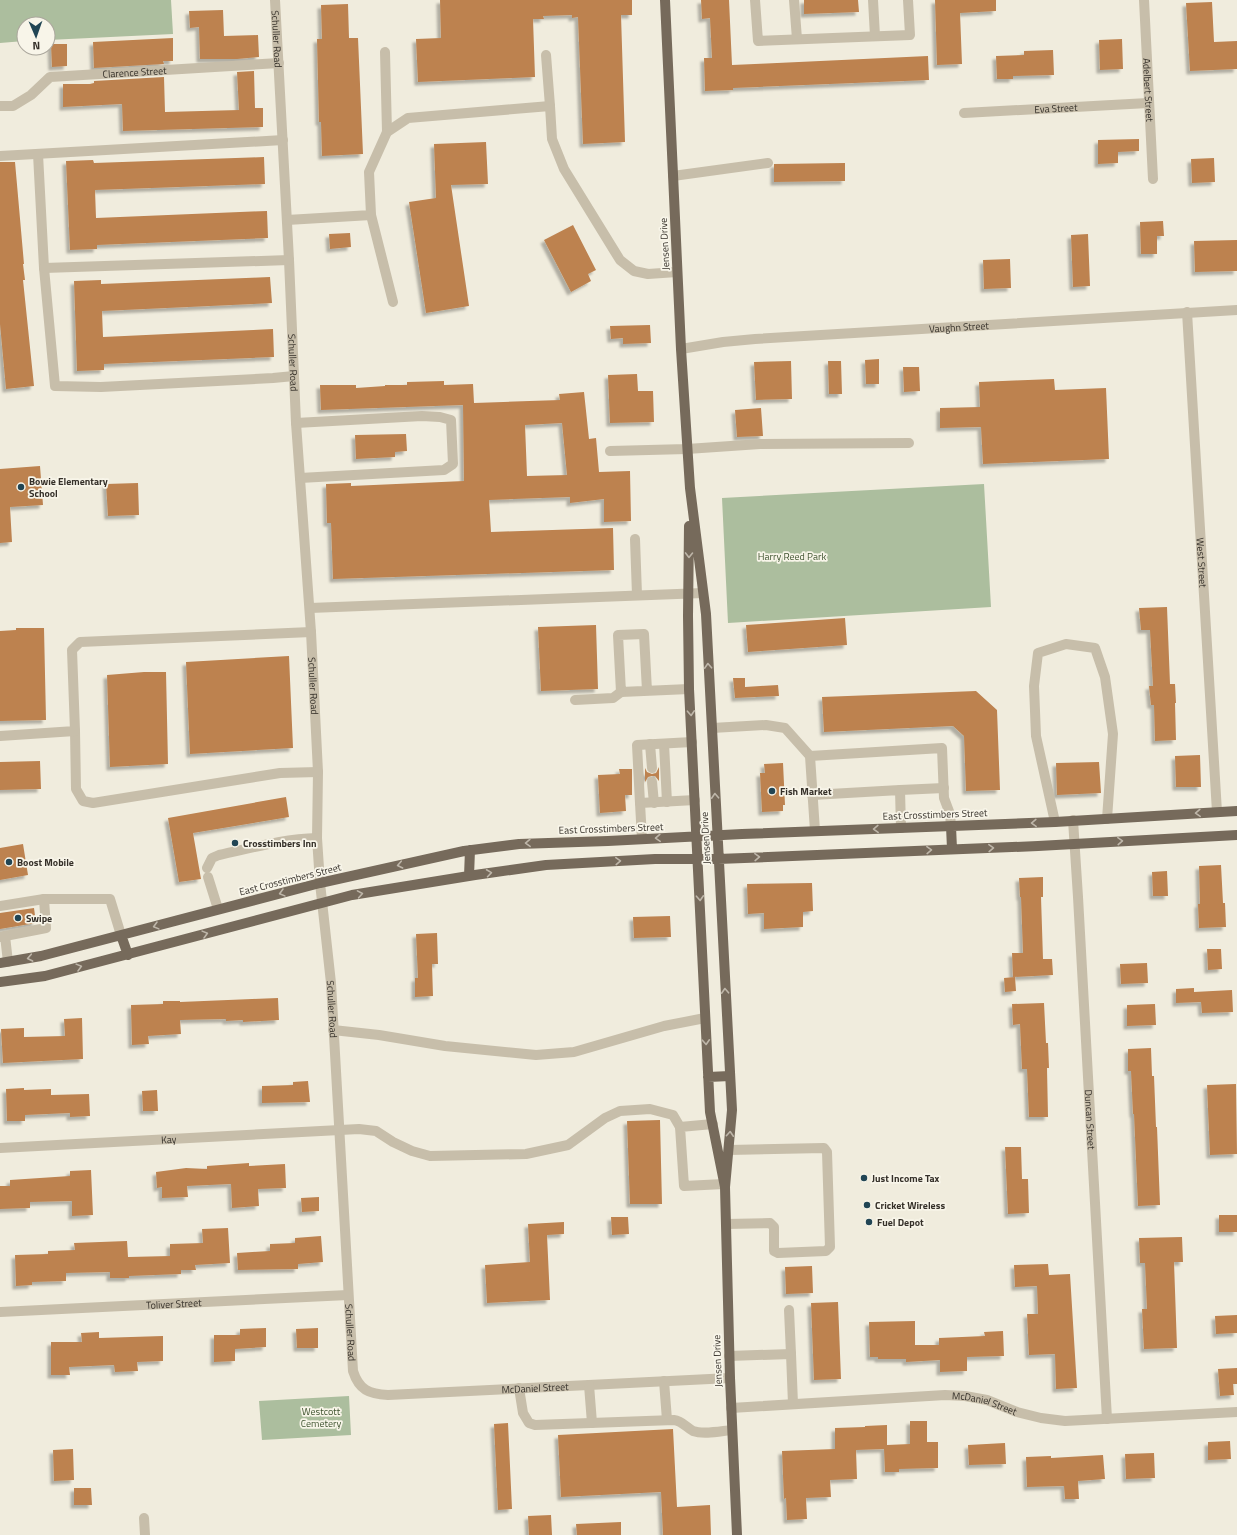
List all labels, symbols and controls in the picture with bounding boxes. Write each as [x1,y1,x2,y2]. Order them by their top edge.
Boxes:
street label: Schuller Road [268,10,286,68]
north arrow [16,16,56,56]
text: N [32,38,40,54]
street label: Adelbert Street [1139,58,1157,123]
street label: Clarence Street [102,63,167,82]
street label: Eva Street [1034,100,1078,117]
street label: Jensen Drive [656,217,673,271]
street label: Vaughn Street [929,318,990,337]
street label: Schuller Road [284,333,302,392]
place label: Bowie Elementary School [29,474,108,501]
marker: Bowie Elementary School [16,482,26,492]
street label: West Street [1193,537,1211,588]
park label: Harry Reed Park [758,549,826,564]
one-way arrow [685,552,693,558]
street label: Schuller Road [304,657,322,715]
one-way arrow [704,663,713,669]
one-way arrow [686,710,695,716]
place label: Fish Market [780,784,832,799]
marker: Fish Market [767,786,777,796]
one-way arrow [711,793,720,799]
street label: East Crosstimbers Street [882,805,988,824]
one-way arrow [1195,809,1201,818]
street label: Jensen Drive [697,811,714,865]
one-way arrow [1031,818,1037,827]
street label: East Crosstimbers Street [558,819,664,838]
one-way arrow [873,824,879,833]
one-way arrow [655,834,661,843]
place label: Crosstimbers Inn [243,836,317,851]
one-way arrow [1117,837,1123,845]
marker: Crosstimbers Inn [230,838,240,848]
one-way arrow [525,839,531,848]
one-way arrow [988,843,994,852]
one-way arrow [926,846,932,854]
one-way arrow [754,853,760,861]
place label: Boost Mobile [17,855,74,870]
marker: Boost Mobile [4,857,14,867]
one-way arrow [615,857,621,866]
street label: East Crosstimbers Street [238,859,343,899]
one-way arrow [397,860,403,868]
one-way arrow [486,869,492,878]
one-way arrow [279,888,285,896]
one-way arrow [357,890,363,898]
one-way arrow [695,895,704,901]
place label: Swipe [26,911,52,926]
marker: Swipe [13,913,23,923]
one-way arrow [153,921,159,929]
one-way arrow [201,930,208,939]
one-way arrow [27,953,33,962]
one-way arrow [76,963,83,972]
street label: Schuller Road [323,980,341,1038]
one-way arrow [721,988,730,994]
one-way arrow [702,1039,711,1045]
street label: Duncan Street [1081,1089,1099,1150]
one-way arrow [725,1131,734,1137]
street label: Kay [161,1132,177,1147]
place label: Just Income Tax [872,1171,940,1186]
marker: Just Income Tax [859,1173,869,1183]
place label: Cricket Wireless [875,1198,945,1213]
marker: Cricket Wireless [862,1200,872,1210]
place label: Fuel Depot [877,1215,924,1230]
marker: Fuel Depot [864,1217,874,1227]
street label: Toliver Street [146,1295,202,1313]
street label: Schuller Road [341,1303,359,1362]
street label: Jensen Drive [709,1335,726,1387]
street label: McDaniel Street [501,1379,569,1397]
street label: McDaniel Street [952,1388,1020,1419]
park label: Westcott Cemetery [301,1404,341,1431]

